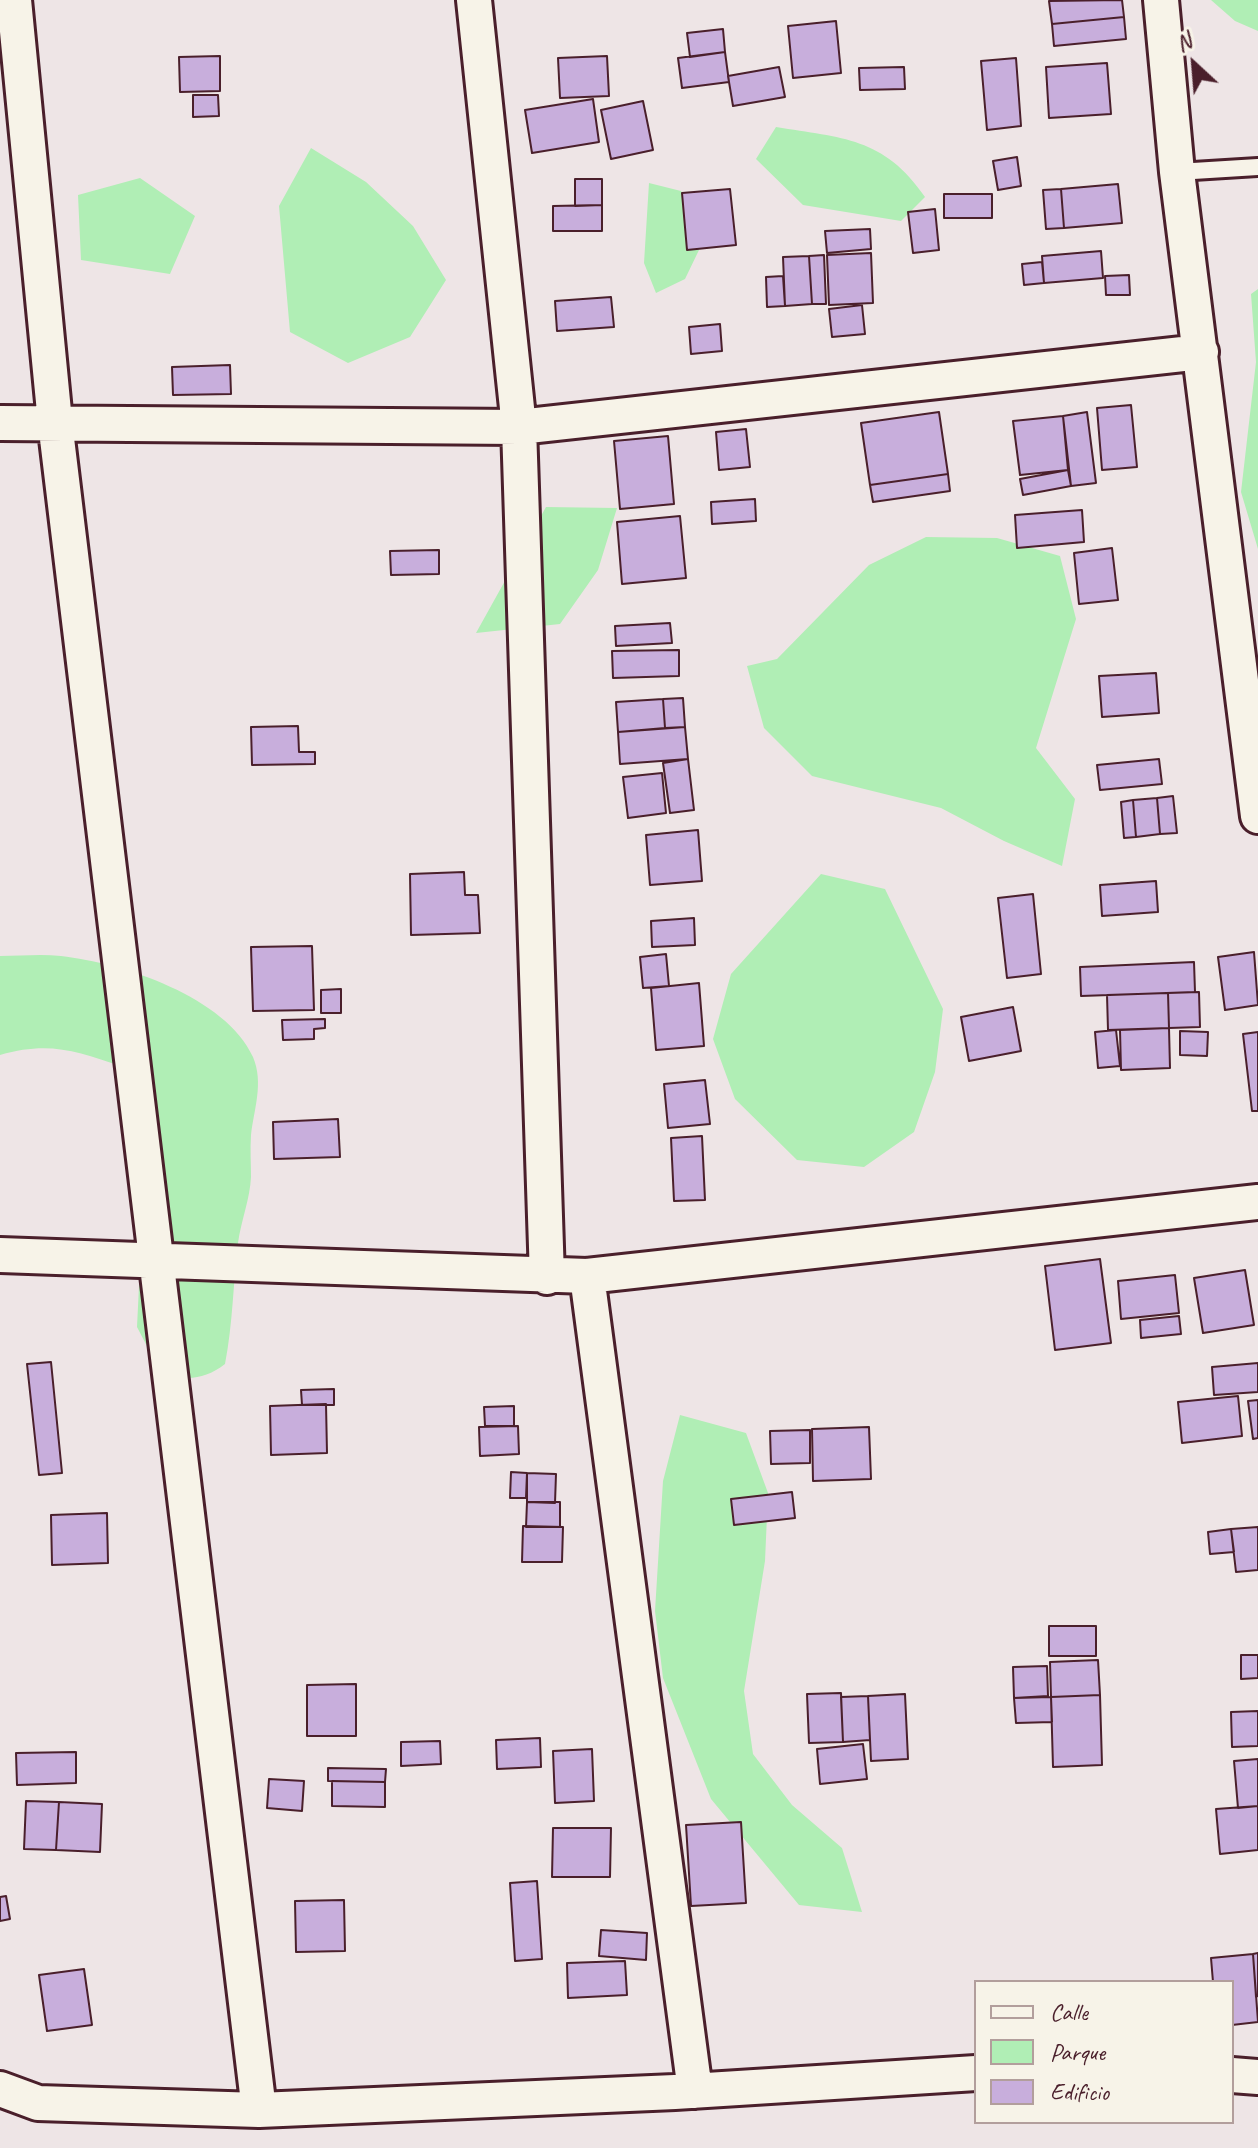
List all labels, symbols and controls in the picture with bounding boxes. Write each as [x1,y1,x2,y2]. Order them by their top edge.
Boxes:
north arrow [1154,24,1234,104]
text: N [1171,27,1196,58]
legend [974,1980,1234,2124]
text: Calle [1050,1997,1088,2027]
text: Parque [1050,2037,1105,2067]
text: Edificio [1050,2077,1109,2107]

